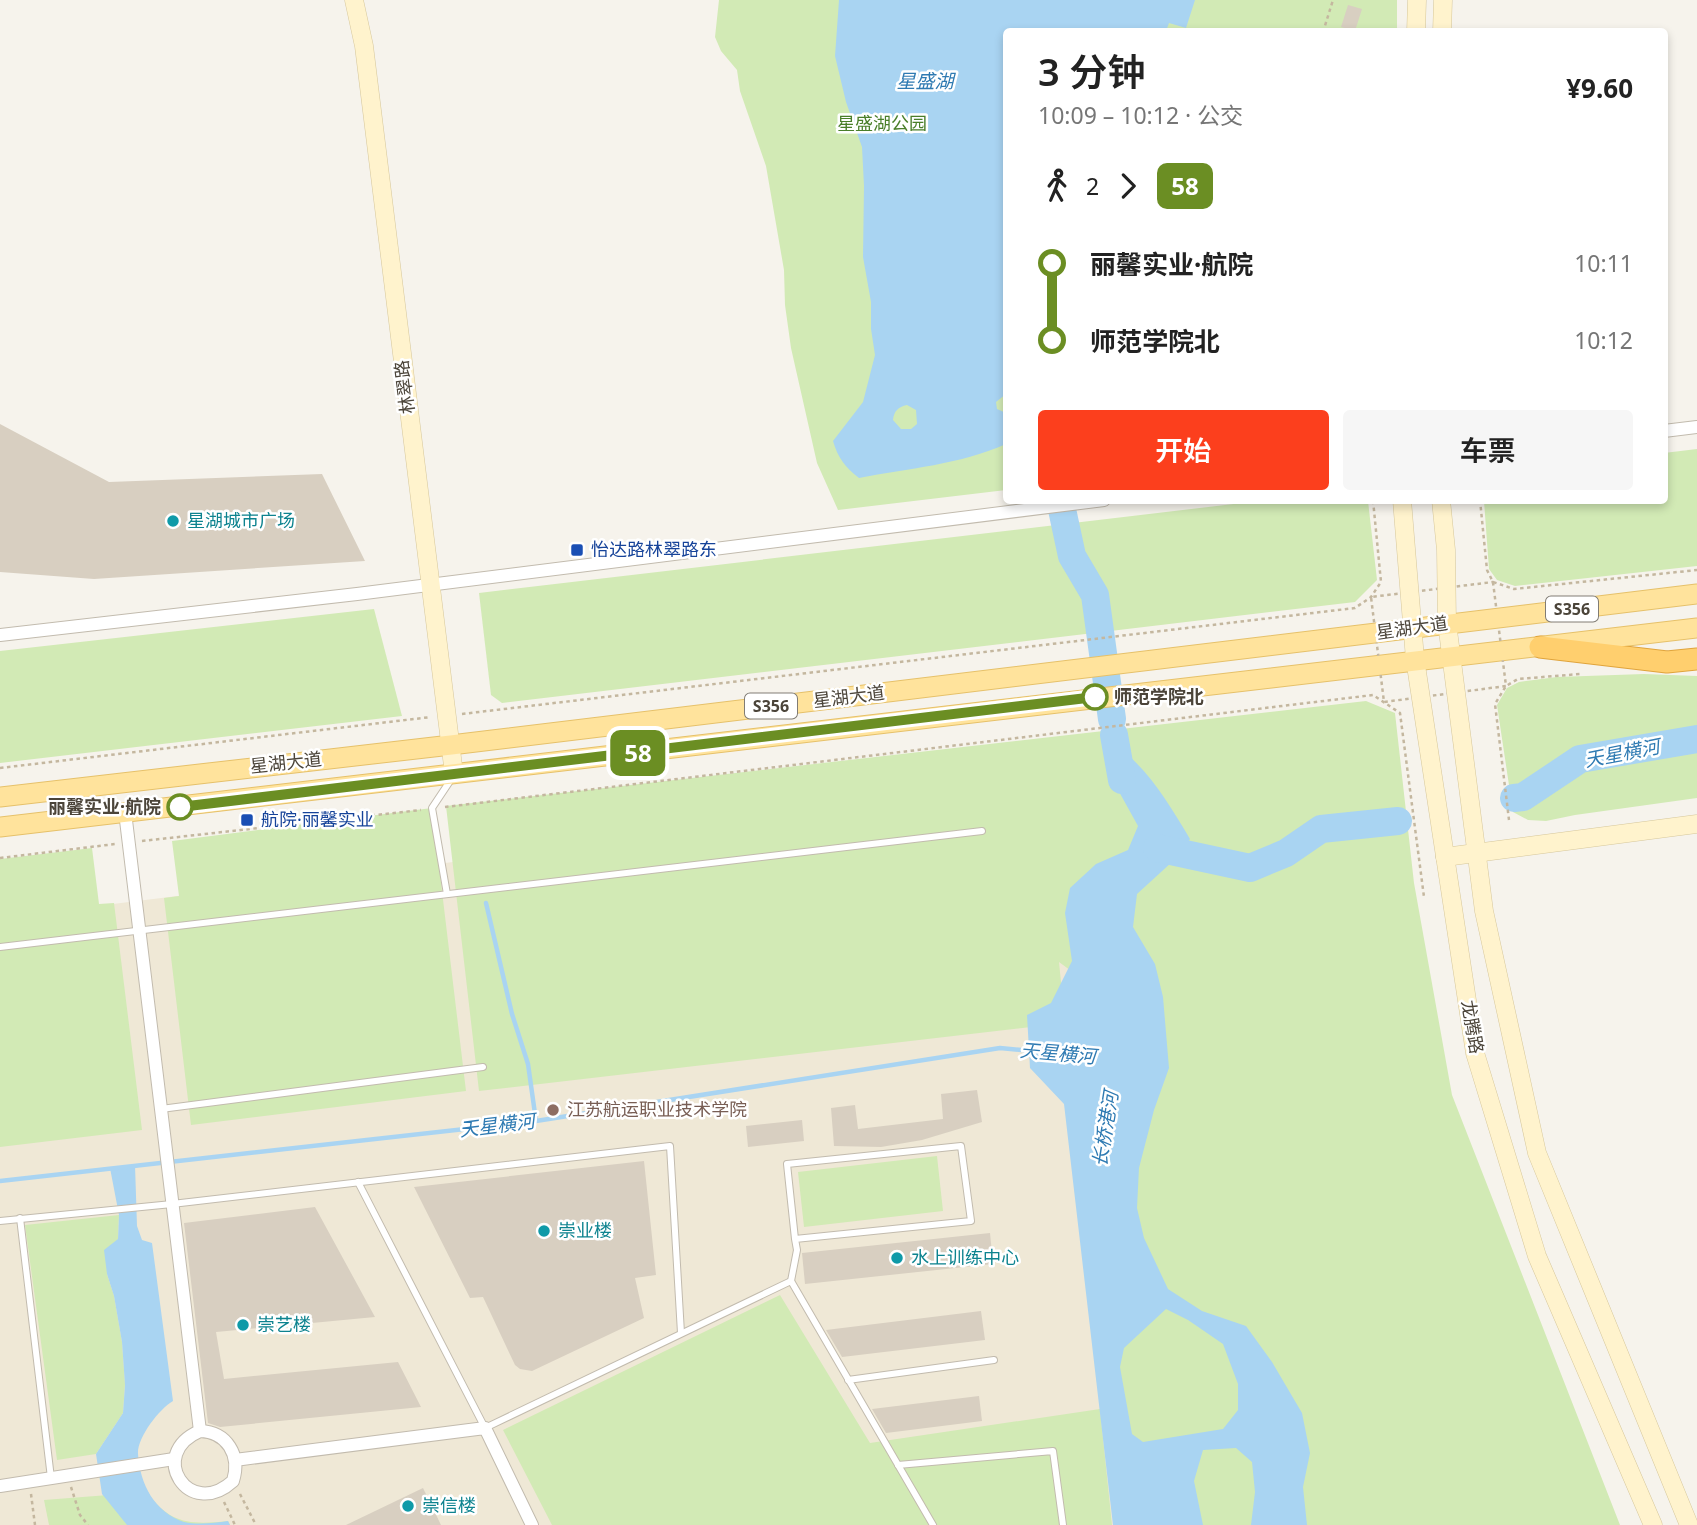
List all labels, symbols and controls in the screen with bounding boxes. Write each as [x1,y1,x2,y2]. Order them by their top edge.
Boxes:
text: 3 分钟 [1038,45,1146,97]
water label: 星盛湖 [896,68,956,94]
text: ¥9.60 [1566,70,1633,106]
text: 10:09 – 10:12 · 公交 [1038,99,1243,131]
park label: 星盛湖公园 [837,111,927,135]
icon: walk [1038,167,1076,205]
icon: forward [1109,167,1147,205]
text: 58 [1171,169,1199,202]
text: 2 [1086,170,1099,202]
text: 丽馨实业·航院 [1090,246,1253,282]
text: 10:11 [1574,247,1633,279]
text: 师范学院北 [1090,323,1220,359]
text: 10:12 [1574,324,1633,356]
street label: 林翠路 [389,359,419,415]
button: 开始 [1038,410,1329,490]
button: 车票 [1343,410,1633,490]
place label: 星湖城市广场 [187,508,295,532]
marker: 星湖城市广场 [165,513,181,529]
place label: 怡达路林翠路东 [591,537,717,561]
marker: 怡达路林翠路东 [569,542,585,558]
road number: S356 [1546,596,1598,622]
street label: 星湖大道 [1375,610,1449,644]
street label: 星湖大道 [812,680,886,712]
marker: 师范学院北 [1082,684,1108,710]
place label: 师范学院北 [1114,684,1204,708]
road number: S356 [745,694,797,719]
line badge: 58 [606,730,670,776]
water label: 天星横河 [1582,732,1666,773]
text: 58 [624,736,652,769]
street label: 星湖大道 [249,746,323,778]
place label: 丽馨实业·航院 [48,794,161,818]
marker: 丽馨实业·航院 [167,794,193,820]
place label: 航院·丽馨实业 [261,807,374,831]
marker: 航院·丽馨实业 [239,812,255,828]
street label: 龙腾路 [1456,998,1489,1055]
water label: 天星横河 [1019,1037,1101,1070]
water label: 长桥港河 [1086,1085,1124,1169]
place label: 江苏航运职业技术学院 [567,1097,747,1121]
marker: 江苏航运职业技术学院 [545,1102,561,1118]
water label: 天星横河 [458,1107,540,1143]
place label: 崇业楼 [558,1218,612,1242]
marker: 崇业楼 [536,1223,552,1239]
place label: 水上训练中心 [911,1245,1019,1269]
marker: 水上训练中心 [889,1250,905,1266]
place label: 崇艺楼 [257,1312,311,1336]
marker: 崇艺楼 [235,1317,251,1333]
place label: 崇信楼 [422,1493,476,1517]
marker: 崇信楼 [400,1498,416,1514]

